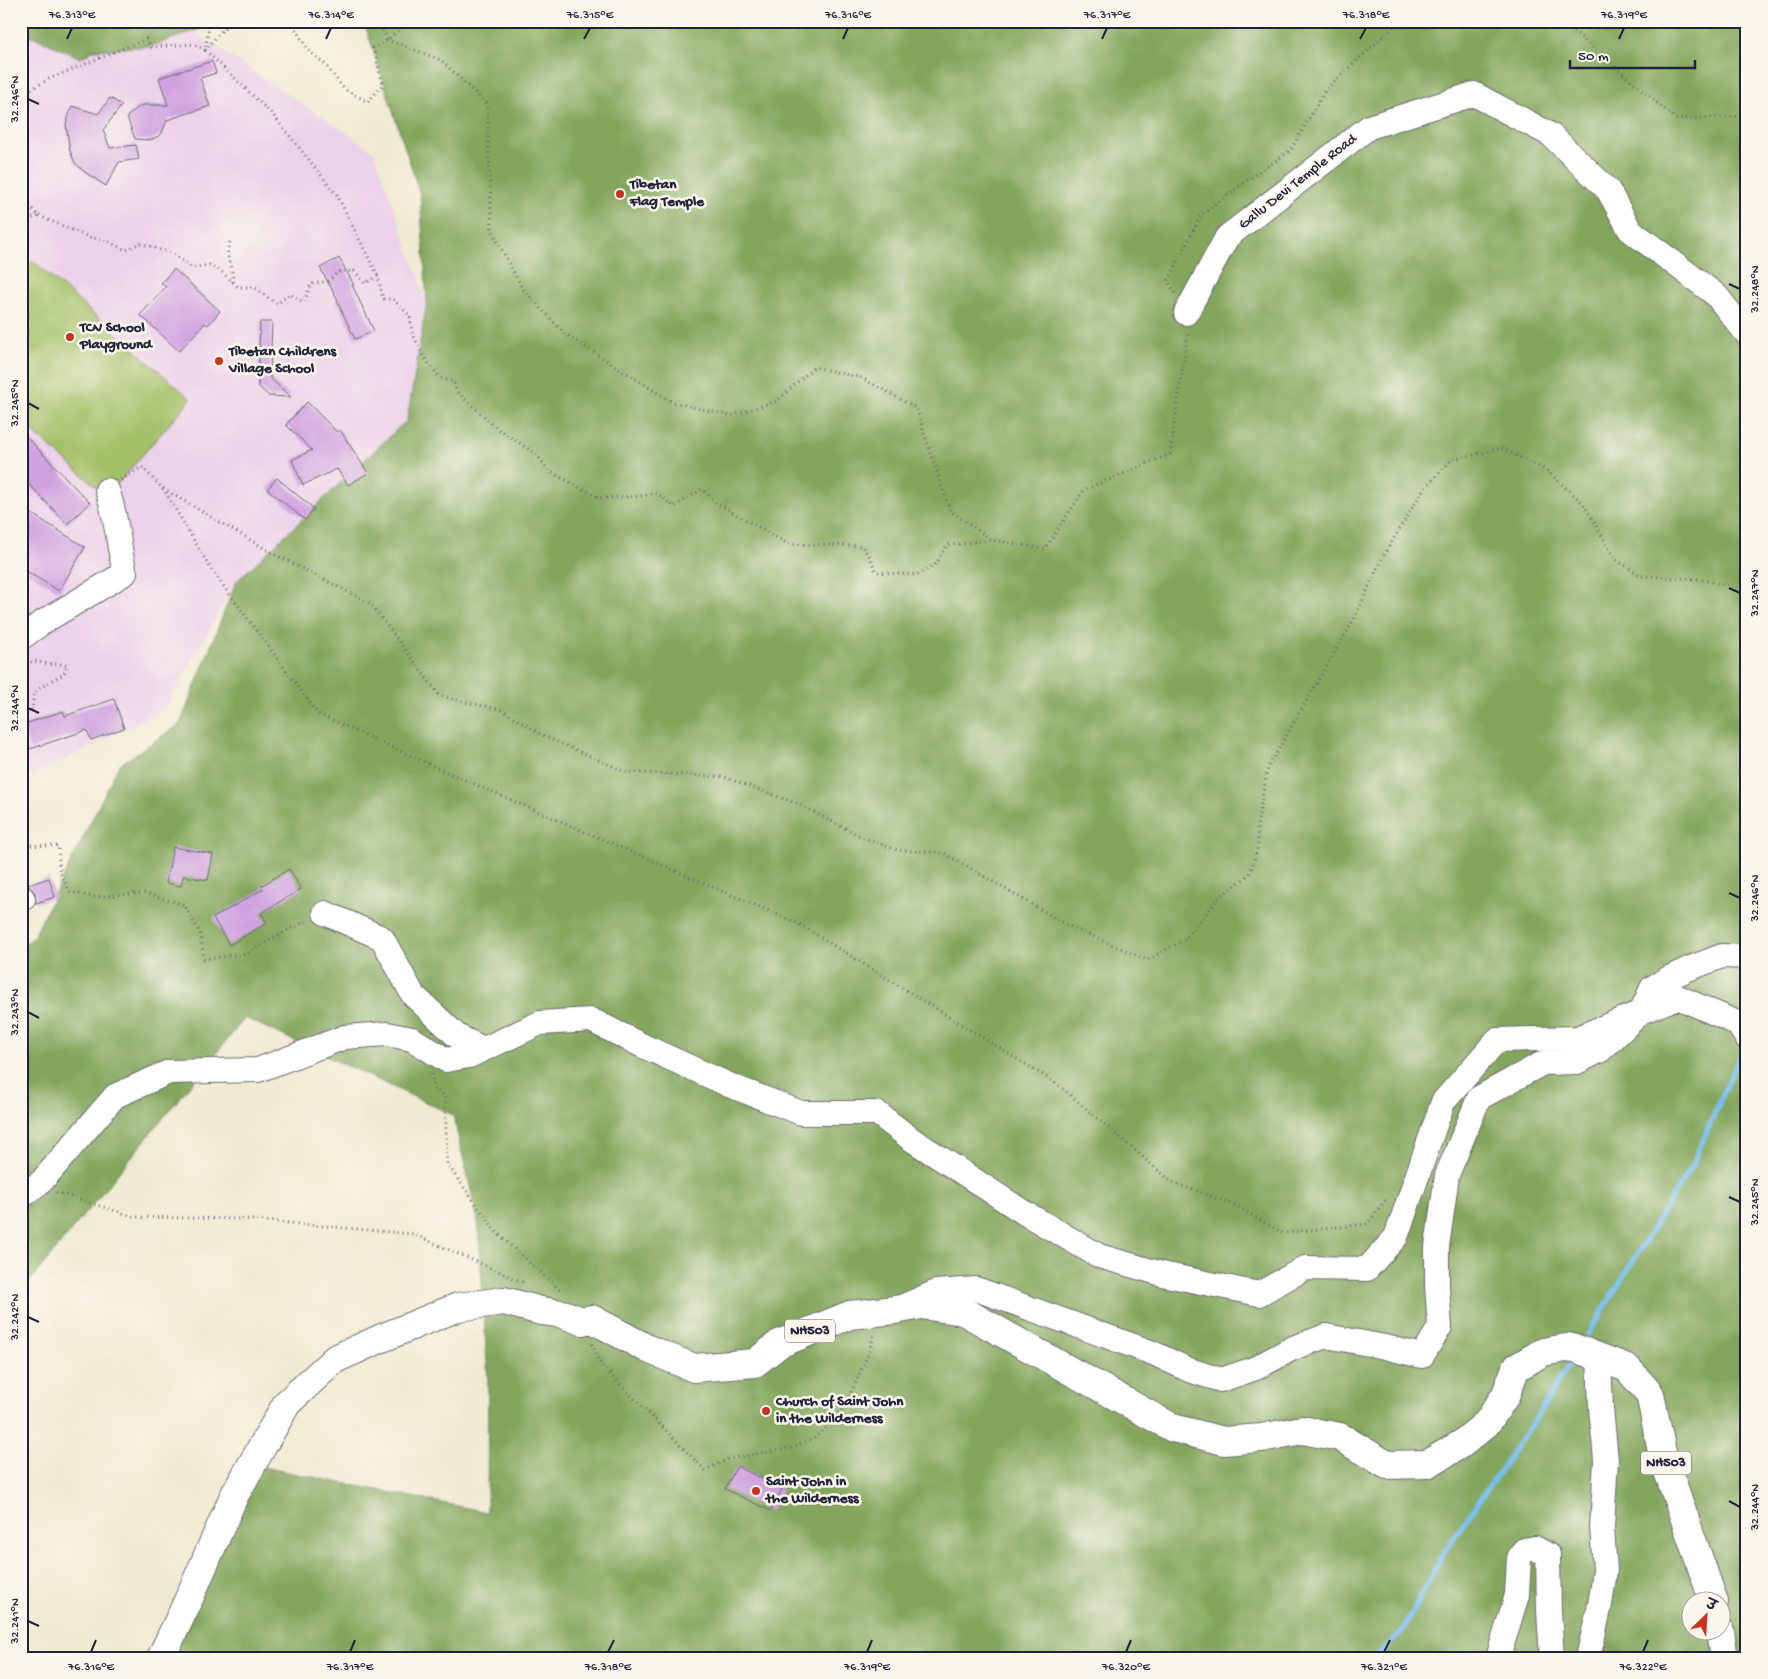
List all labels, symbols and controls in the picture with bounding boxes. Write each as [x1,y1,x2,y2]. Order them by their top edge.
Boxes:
text: 76.313°E [48,9,96,23]
text: 76.314°E [307,9,354,23]
text: 76.315°E [566,9,614,23]
text: 76.316°E [824,9,872,23]
text: 76.317°E [1083,9,1131,23]
text: 76.318°E [1342,9,1390,23]
text: 76.319°E [1600,9,1648,23]
scale bar [1570,38,1696,70]
text: 50 m [1578,48,1609,66]
text: 32.246°N [9,75,23,123]
street label: Gallu Devi Temple Road [1235,130,1362,234]
place label: Tibetan Flag Temple [629,176,705,211]
marker: Tibetan Flag Temple [614,188,626,200]
text: 32.248°N [1749,265,1763,314]
place label: TCV School Playground [79,319,154,354]
marker: TCV School Playground [64,331,76,343]
place label: Tibetan Childrens Village School [228,343,338,378]
marker: Tibetan Childrens Village School [213,355,225,367]
text: 32.245°N [9,379,23,428]
text: 32.247°N [1749,569,1763,617]
text: 32.244°N [9,685,23,732]
text: 32.246°N [1749,874,1763,922]
text: 32.243°N [9,988,23,1036]
text: 32.245°N [1749,1178,1763,1227]
text: 32.242°N [9,1294,23,1341]
road number: NH503 [785,1320,835,1342]
place label: Church of Saint John in the Wilderness [775,1393,904,1428]
marker: Church of Saint John in the Wilderness [760,1405,772,1417]
road number: NH503 [1641,1452,1691,1475]
place label: Saint John in the Wilderness [764,1473,860,1508]
text: 32.244°N [1749,1484,1763,1531]
marker: Saint John in the Wilderness [750,1485,762,1497]
north arrow [1680,1592,1730,1642]
text: उ [1701,1596,1720,1617]
text: 32.241°N [9,1598,23,1645]
text: 76.316°E [67,1661,115,1675]
text: 76.317°E [326,1661,374,1675]
text: 76.318°E [584,1661,632,1675]
text: 76.319°E [843,1661,891,1675]
text: 76.320°E [1101,1661,1150,1675]
text: 76.321°E [1360,1661,1407,1675]
text: 76.322°E [1619,1661,1667,1675]

